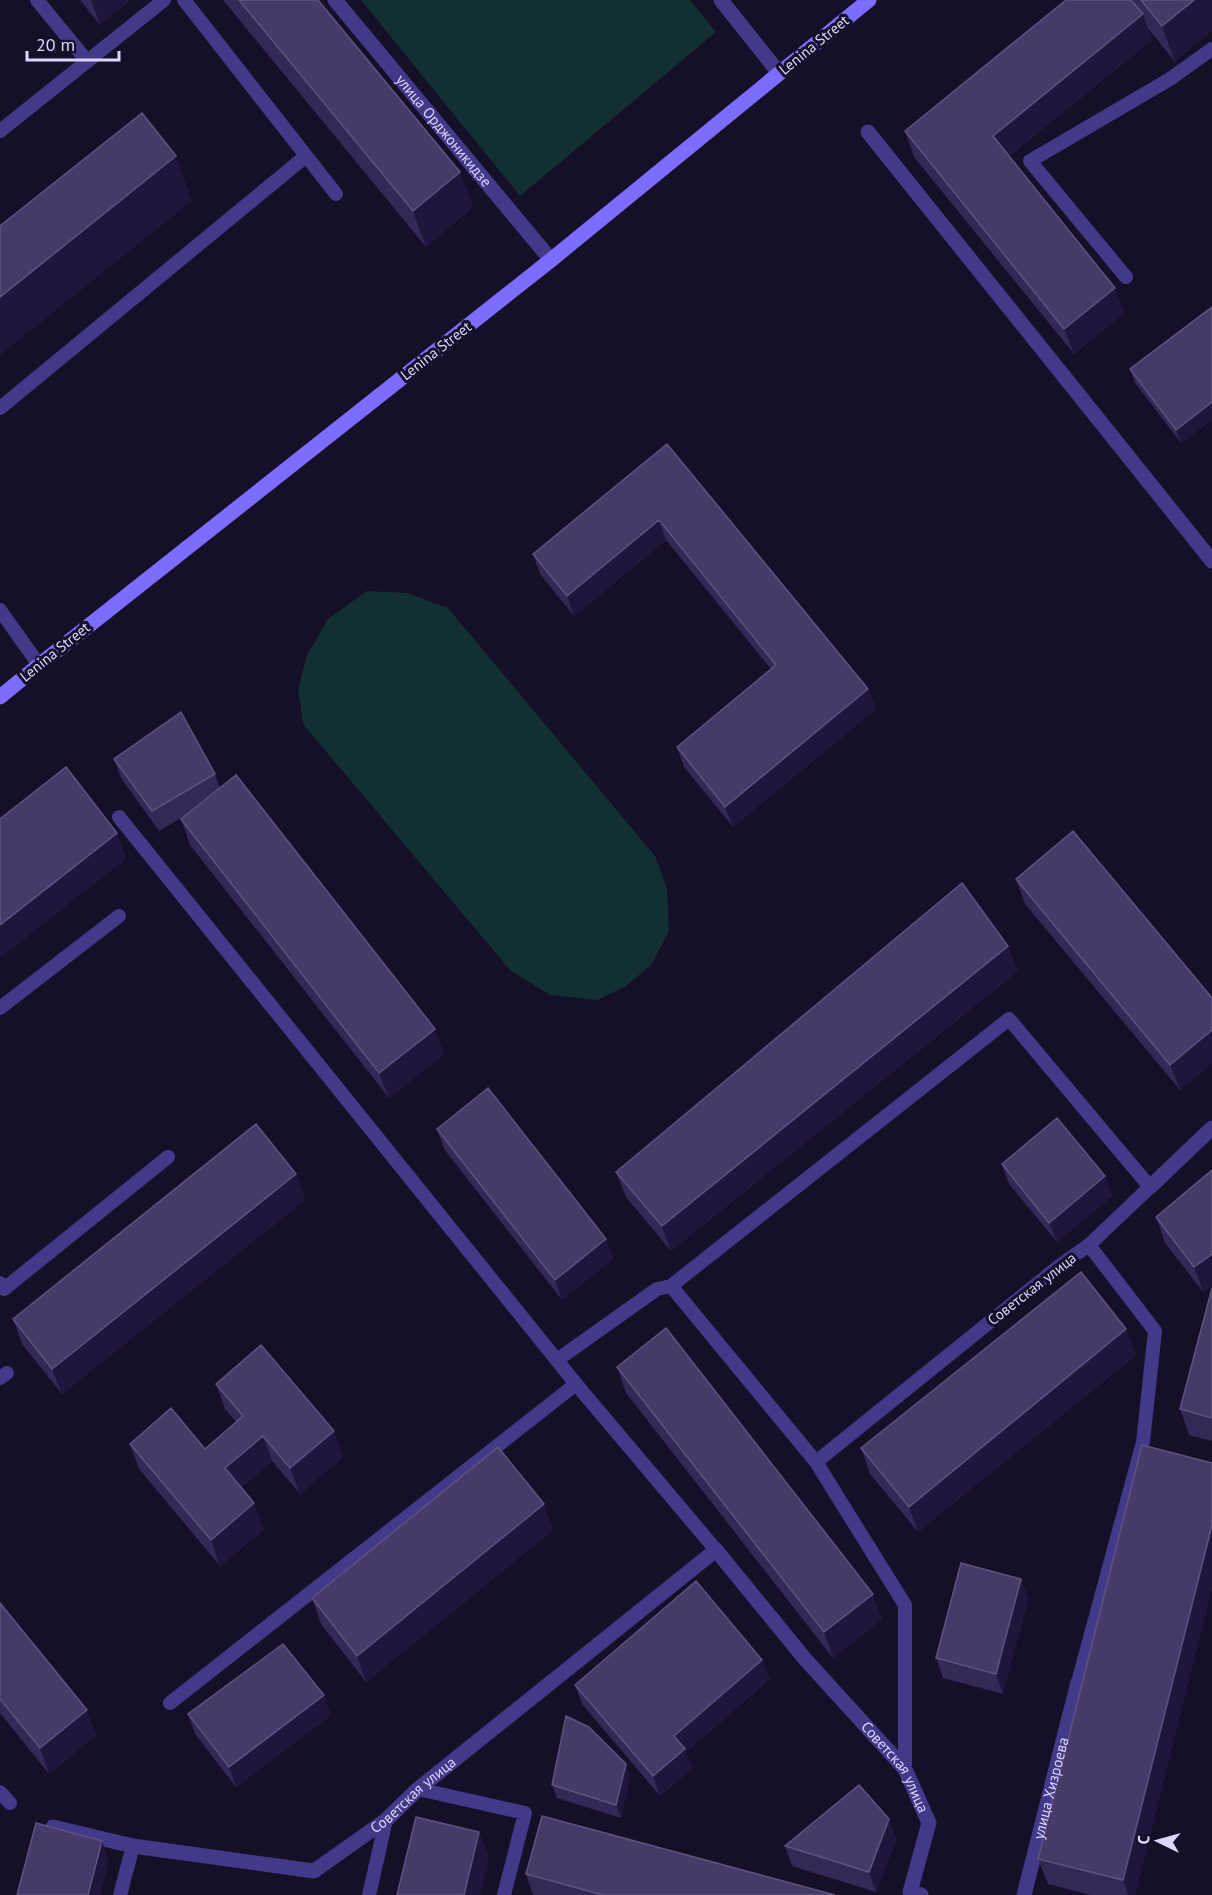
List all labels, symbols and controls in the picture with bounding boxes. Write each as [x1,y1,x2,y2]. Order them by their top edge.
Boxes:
street label: Lenina Street [775,11,853,79]
scale bar [27,24,118,62]
text: 20 m [36,33,75,56]
street label: улица Орджоникидзе [392,70,496,191]
street label: Lenina Street [396,317,475,384]
street label: Lenina Street [16,618,94,686]
street label: Советская улица [983,1248,1080,1329]
street label: Советская улица [857,1717,933,1815]
street label: улица Хизроева [1028,1735,1073,1841]
street label: Советская улица [366,1752,460,1837]
north arrow [1128,1811,1188,1871]
text: С [1133,1834,1153,1845]

